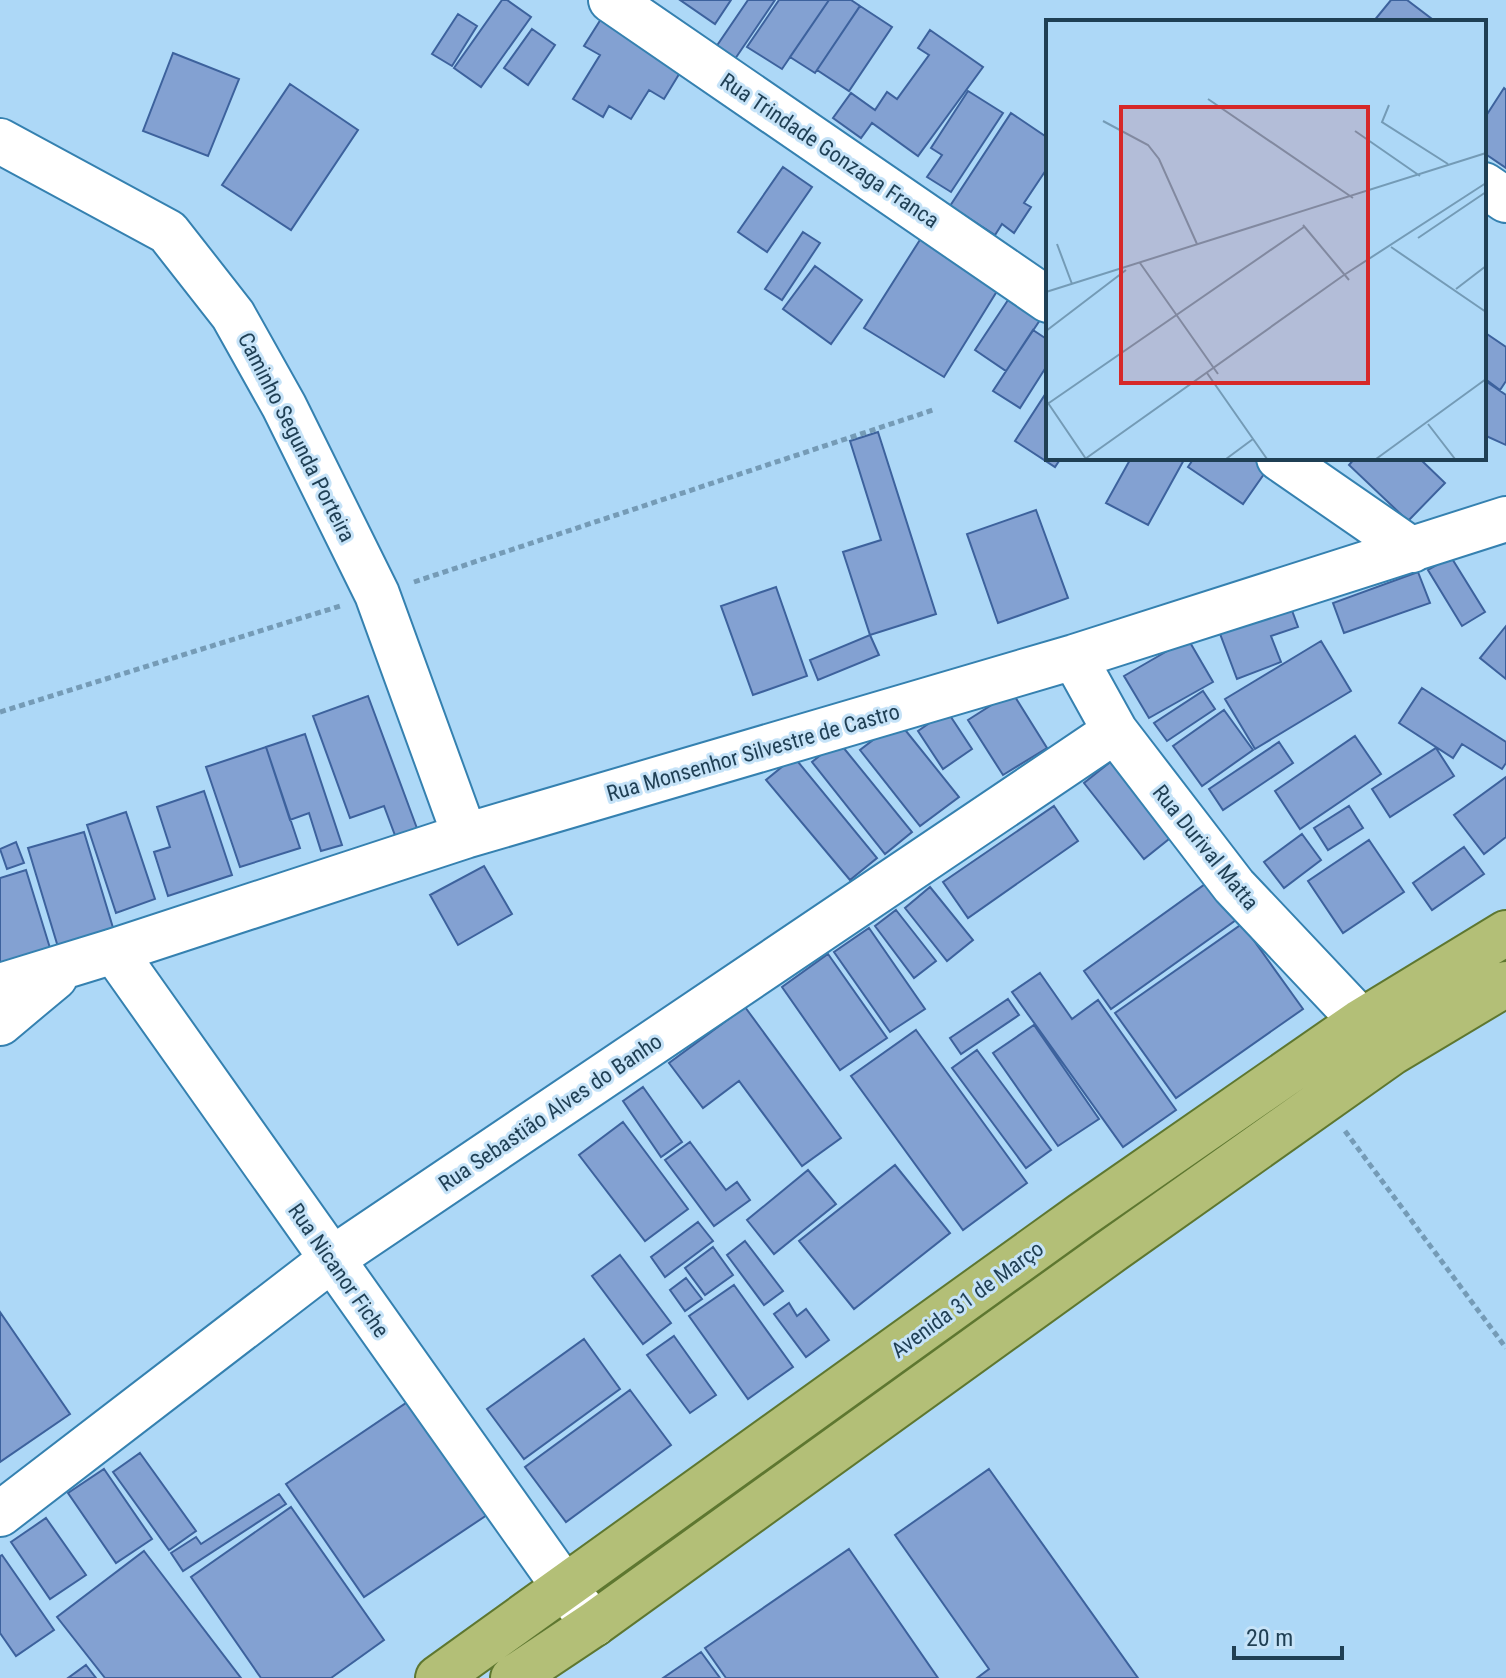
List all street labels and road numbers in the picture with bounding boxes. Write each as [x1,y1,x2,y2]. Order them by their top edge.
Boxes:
street label: Rua Trindade Gonzaga Franca [716,68,944,233]
street label: Caminho Segunda Porteira [233,328,360,546]
street label: Rua Monsenhor Silvestre de Castro [604,699,902,806]
street label: Rua Durival Matta [1148,780,1264,915]
street label: Rua Sebastião Alves do Banho [434,1028,667,1196]
street label: Rua Nicanor Fiche [283,1199,394,1342]
street label: Avenida 31 de Março [886,1236,1048,1363]

